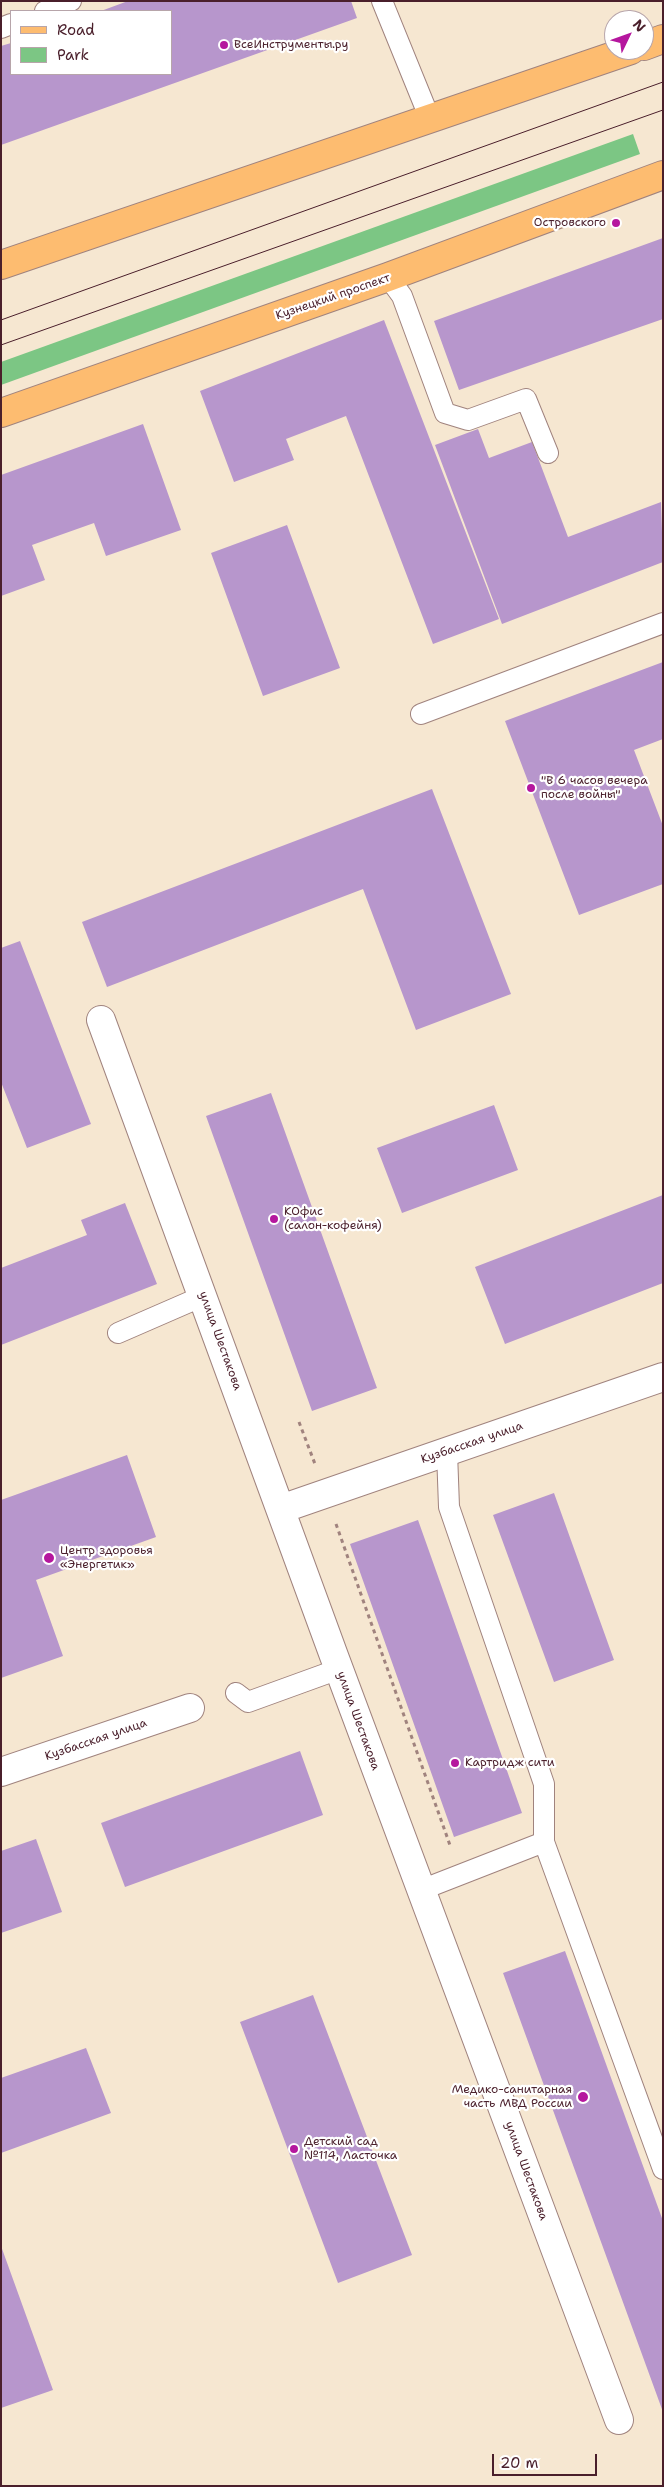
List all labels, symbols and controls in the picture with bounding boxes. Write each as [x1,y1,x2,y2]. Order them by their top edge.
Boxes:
legend [10,10,172,75]
north arrow [604,10,654,60]
text: N [629,15,650,36]
text: Road [57,20,95,40]
place label: ВсеИнструменты.ру [234,38,348,52]
marker: ВсеИнструменты.ру [218,39,230,51]
text: Park [57,45,89,65]
place label: Островского [534,216,606,230]
marker: Островского [610,217,622,229]
street label: Кузнецкий проспект [274,271,392,323]
place label: "В 6 часов вечера после войны" [541,774,648,802]
marker: "В 6 часов вечера после войны" [525,782,537,794]
place label: КОфис (салон-кофейня) [284,1205,382,1233]
marker: КОфис (салон-кофейня) [268,1213,280,1225]
street label: улица Шестакова [195,1289,245,1393]
street label: Кузбасская улица [419,1419,525,1467]
place label: Центр здоровья «Энергетик» [60,1544,153,1572]
marker: Центр здоровья «Энергетик» [42,1551,56,1565]
street label: улица Шестакова [333,1669,383,1773]
street label: Кузбасская улица [43,1716,149,1764]
place label: Картридж сити [465,1756,555,1770]
marker: Картридж сити [449,1757,461,1769]
place label: Медико-санитарная часть МВД России [452,2083,572,2111]
marker: Медико-санитарная часть МВД России [576,2090,590,2104]
street label: улица Шестакова [501,2119,551,2223]
place label: Детский сад №114, Ласточка [304,2135,397,2163]
marker: Детский сад №114, Ласточка [288,2143,300,2155]
scale bar [494,2444,599,2476]
text: 20 m [500,2453,539,2473]

